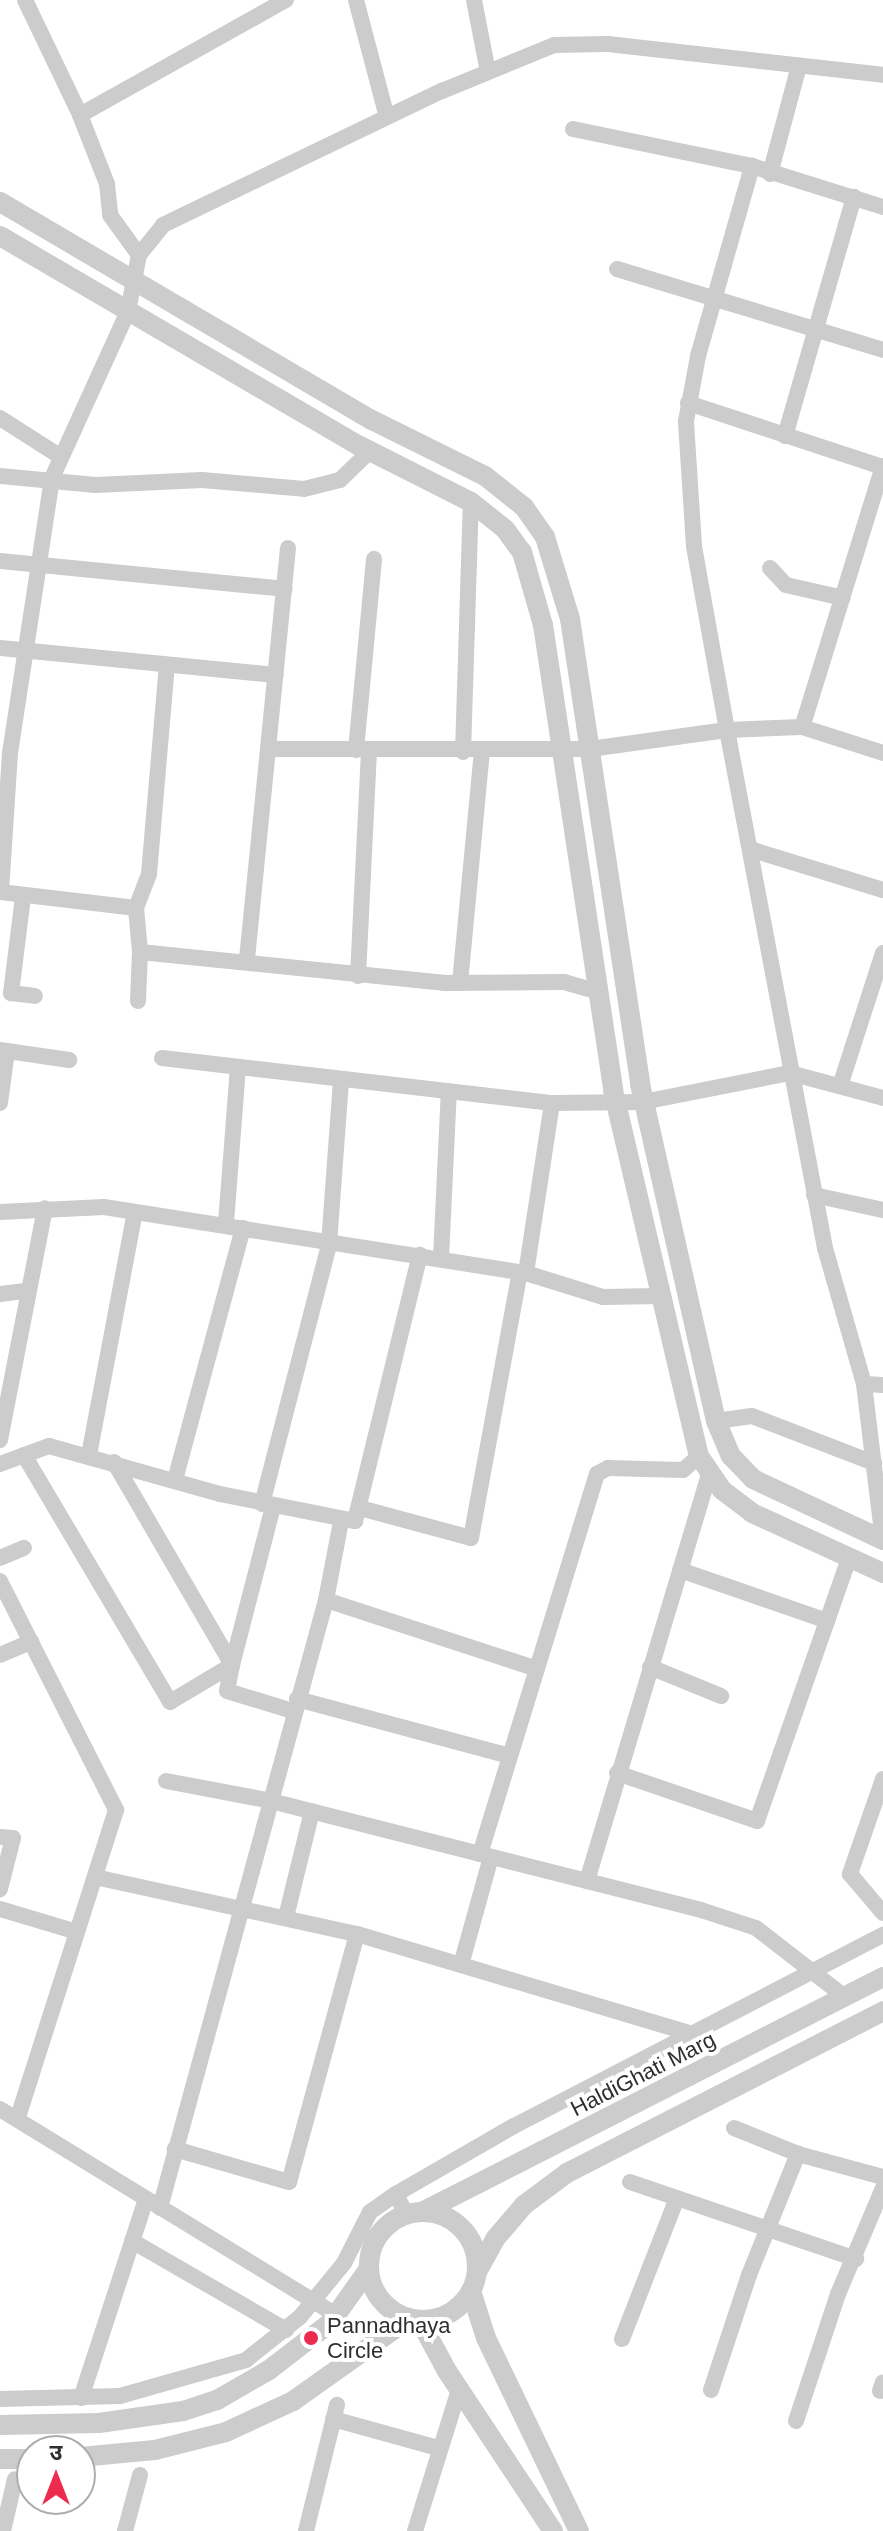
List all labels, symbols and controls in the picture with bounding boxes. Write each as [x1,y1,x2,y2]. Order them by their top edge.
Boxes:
street label: HaldiGhati Marg [566,2026,720,2122]
place label: Pannadhaya Circle [327,2312,451,2364]
marker: Pannadhaya Circle [302,2329,320,2347]
north arrow [16,2435,96,2515]
text: उ [50,2440,62,2465]

